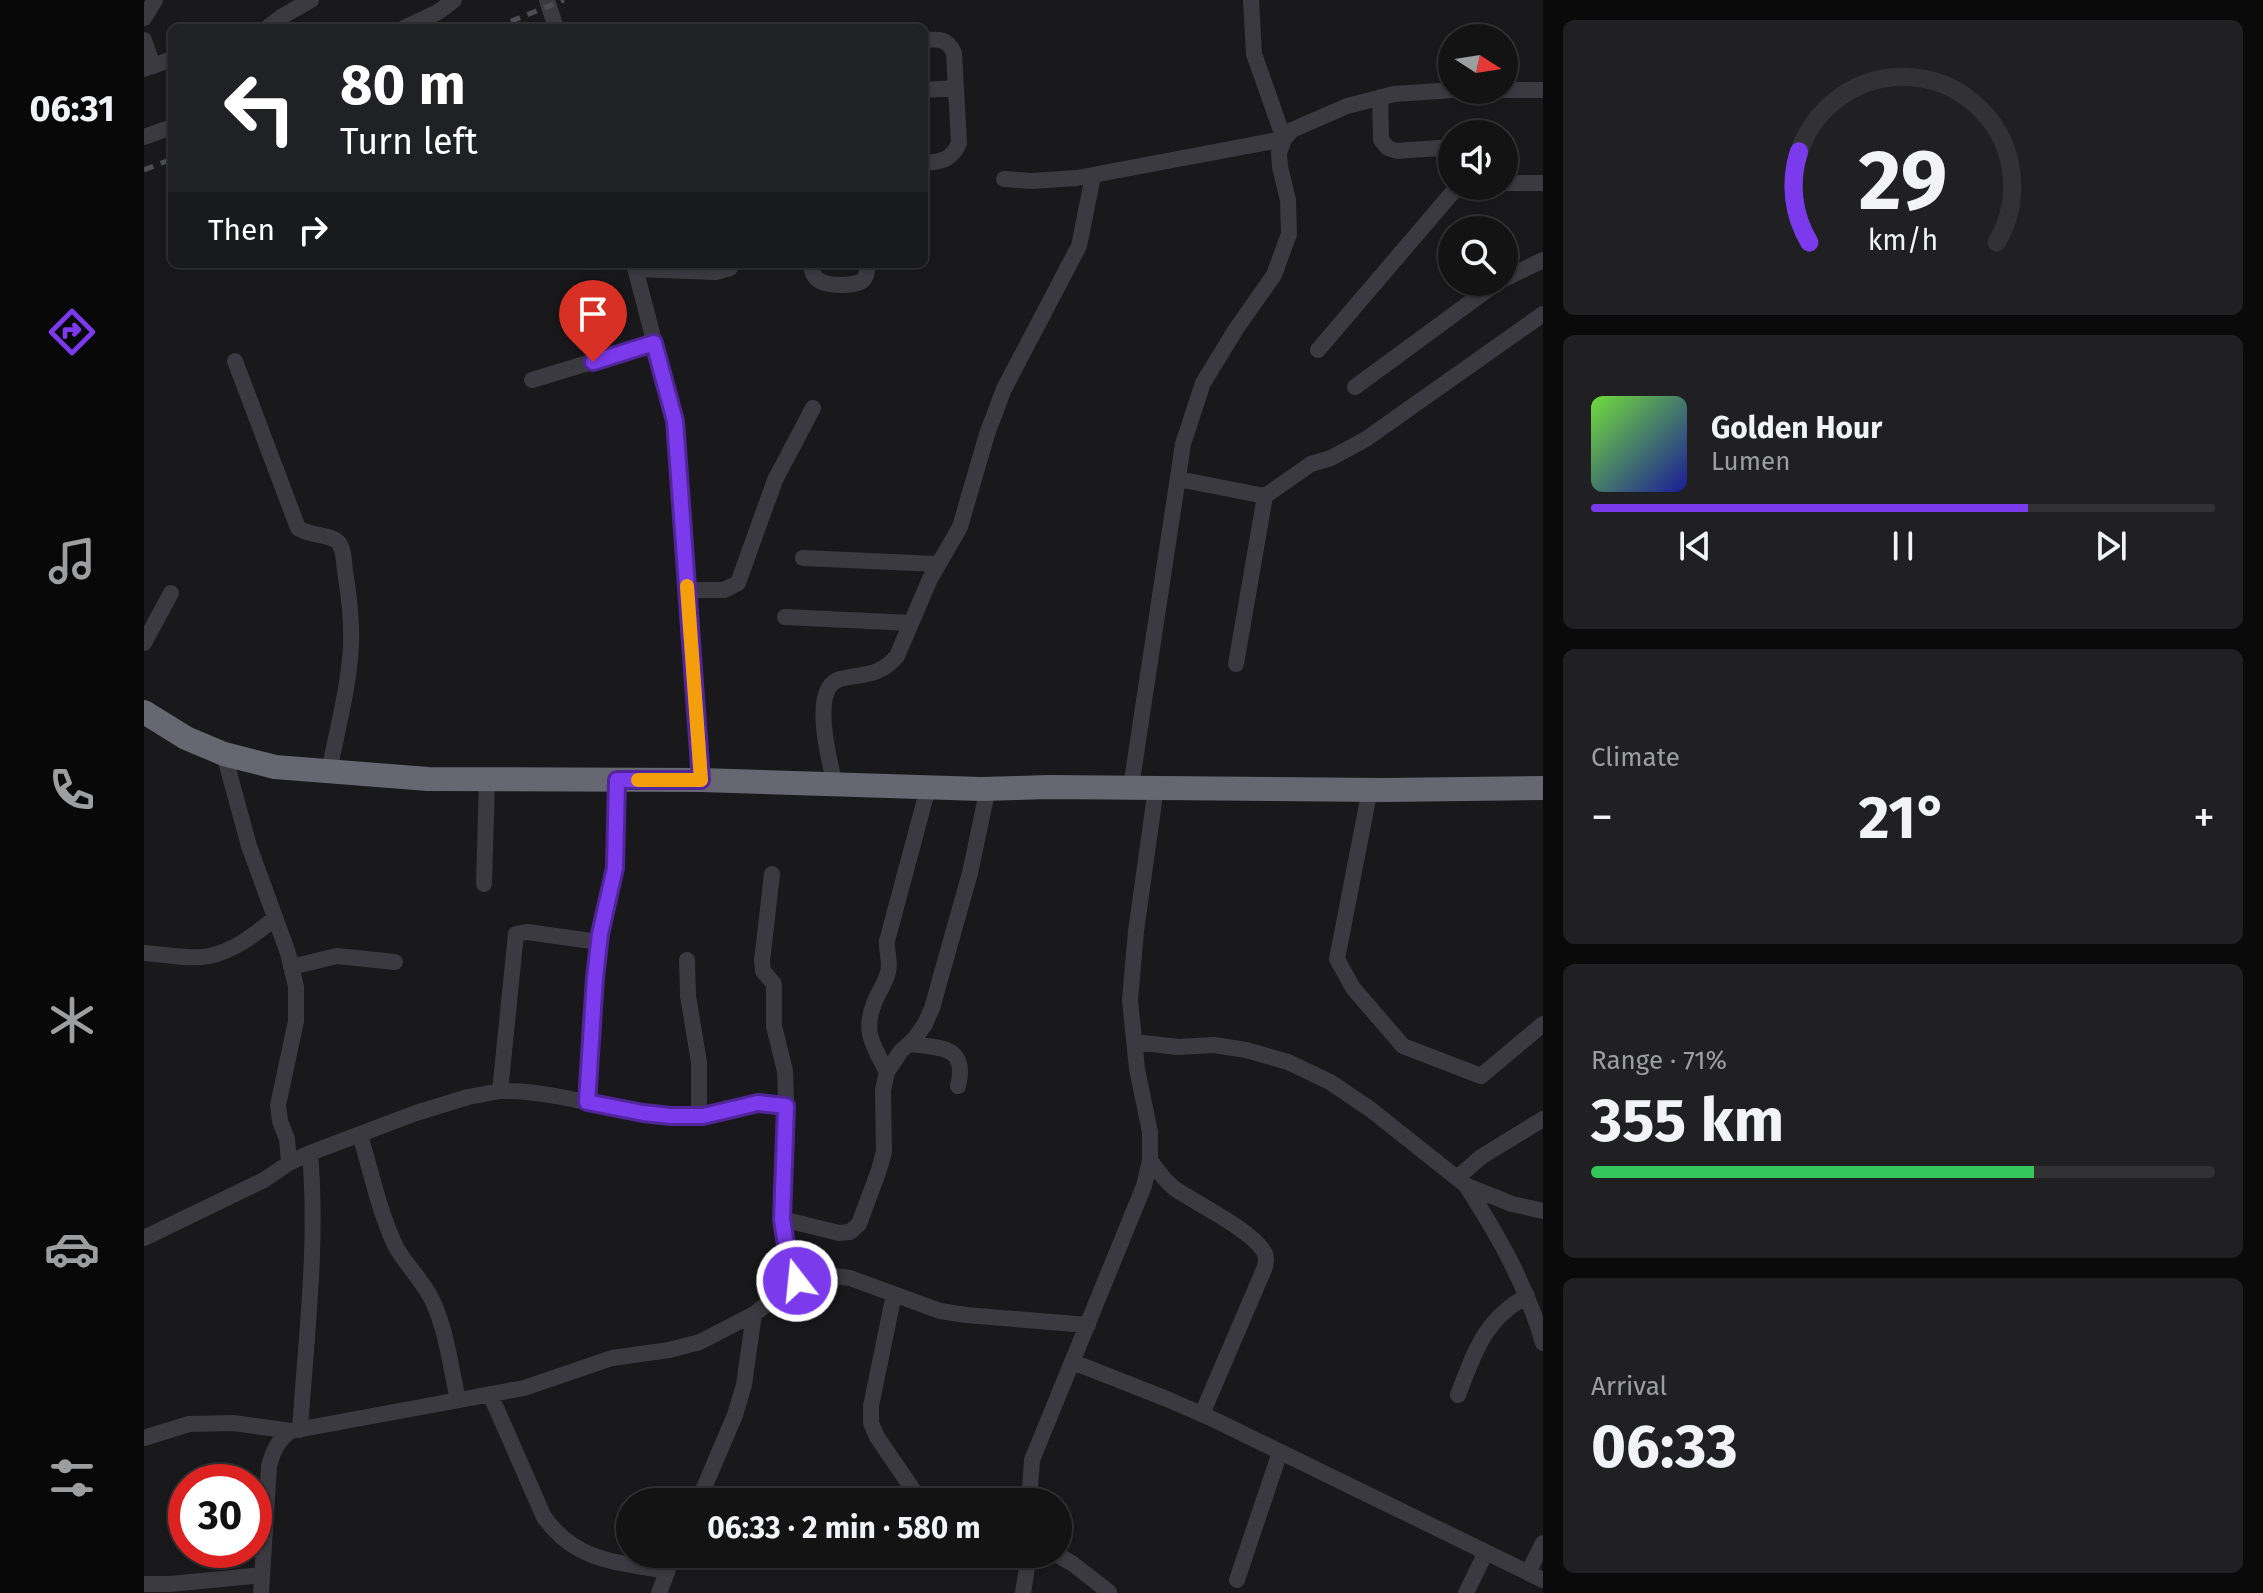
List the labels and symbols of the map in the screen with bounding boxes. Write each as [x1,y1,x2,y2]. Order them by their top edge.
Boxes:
north arrow [1438,24,1518,104]
pin [559,280,627,362]
position arrow [755,1239,839,1323]
speed limit sign: 30 [168,1464,272,1568]

